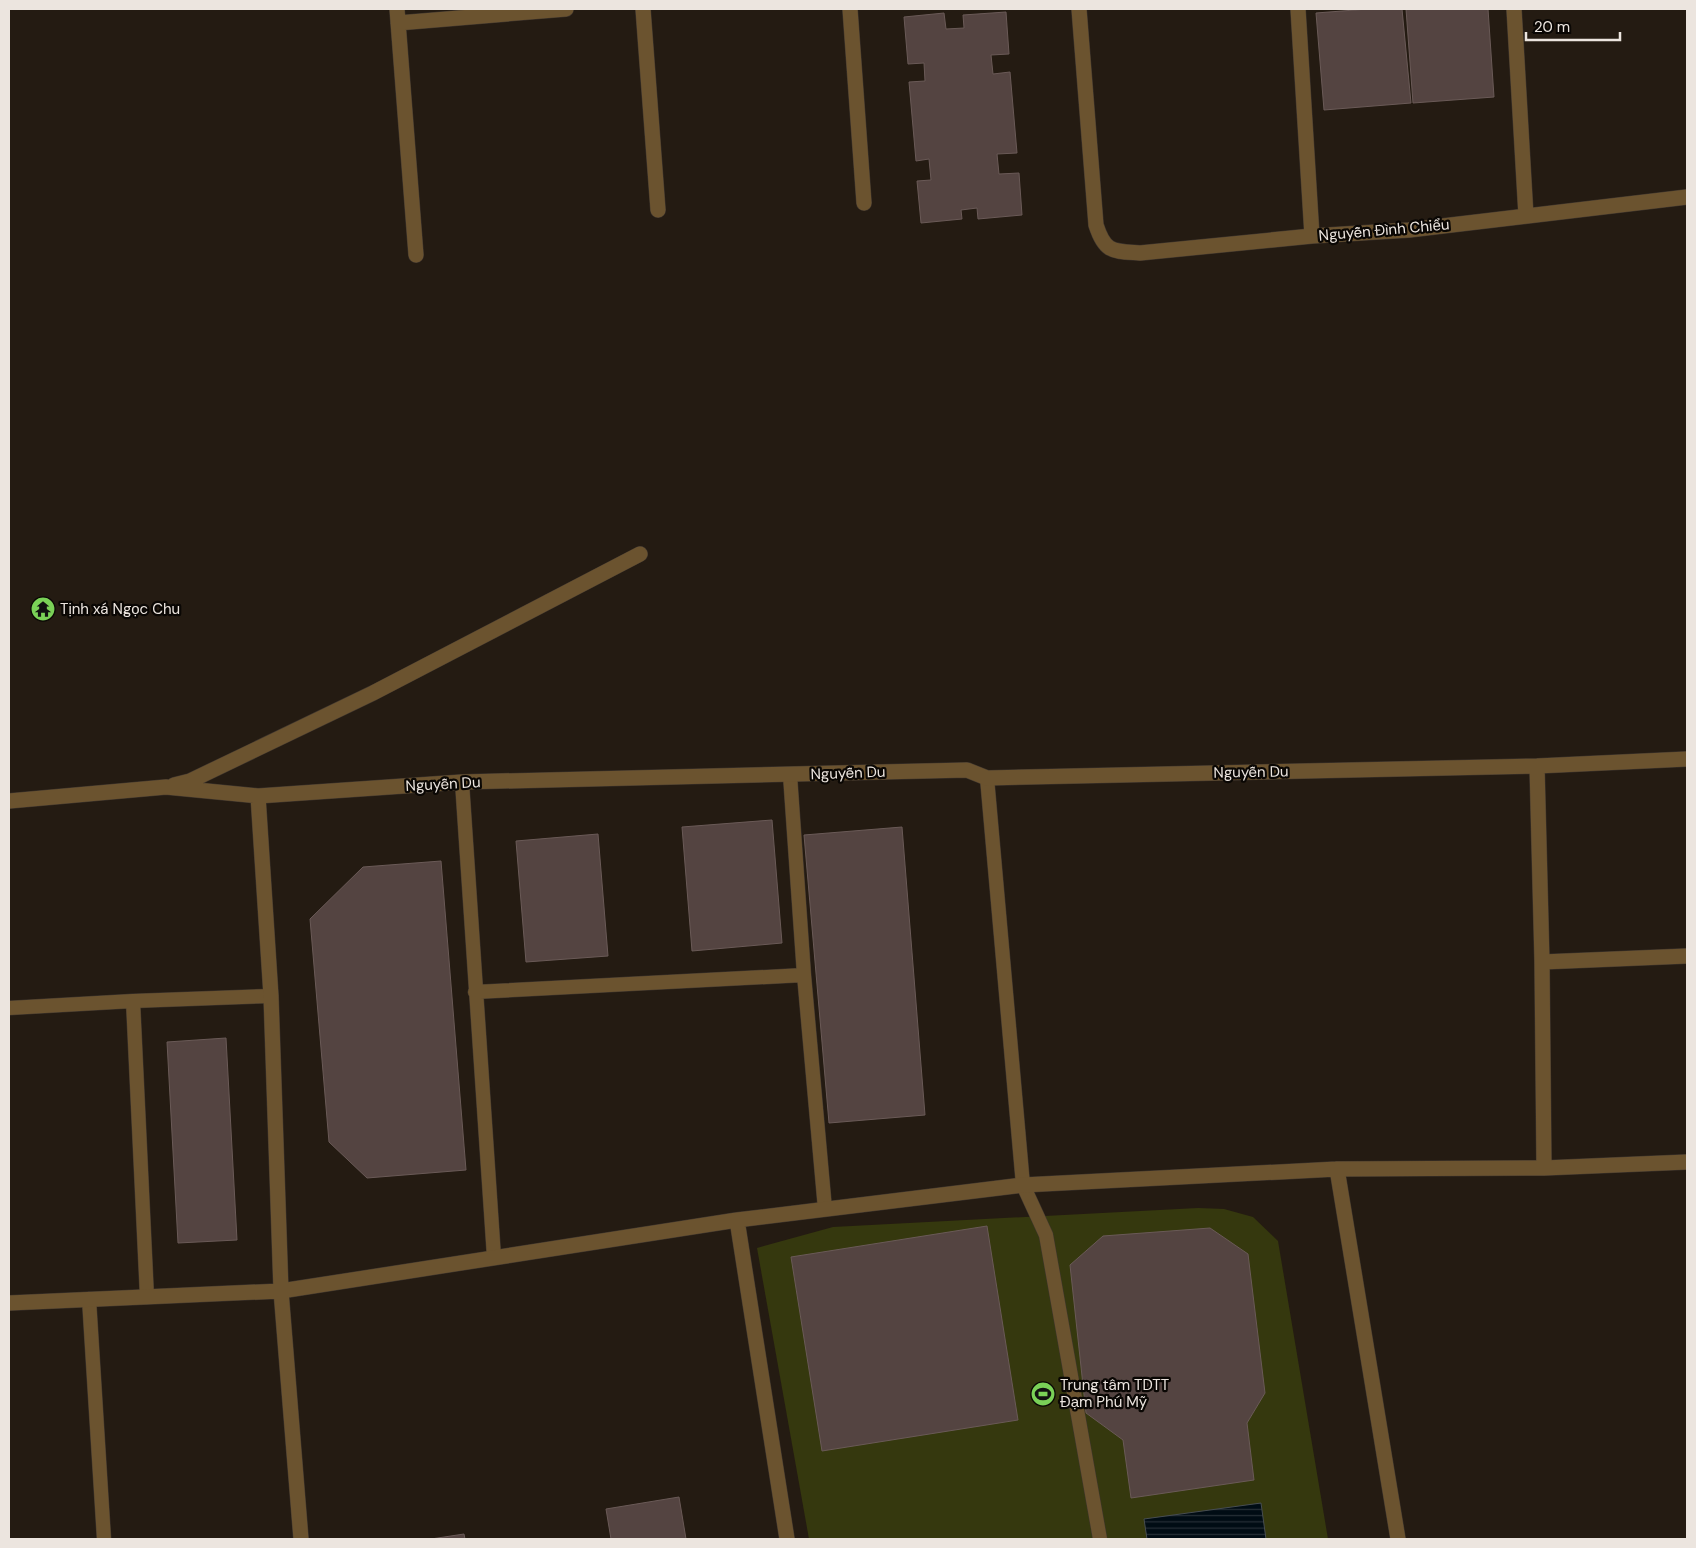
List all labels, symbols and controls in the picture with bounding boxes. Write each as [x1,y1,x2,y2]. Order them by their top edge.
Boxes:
scale bar [1526,10,1620,42]
text: 20 m [1534,17,1570,37]
street label: Nguyễn Đình Chiểu [1318,214,1450,246]
temple icon: Tịnh xá Ngọc Chu [30,596,56,622]
place label: Tịnh xá Ngọc Chu [60,599,180,619]
street label: Nguyễn Du [1213,761,1289,783]
street label: Nguyễn Du [810,762,886,784]
street label: Nguyễn Du [405,772,481,796]
place label: Trung tâm TDTT Đạm Phú Mỹ [1060,1375,1169,1412]
sports icon: Trung tâm TDTT Đạm Phú Mỹ [1030,1381,1056,1407]

